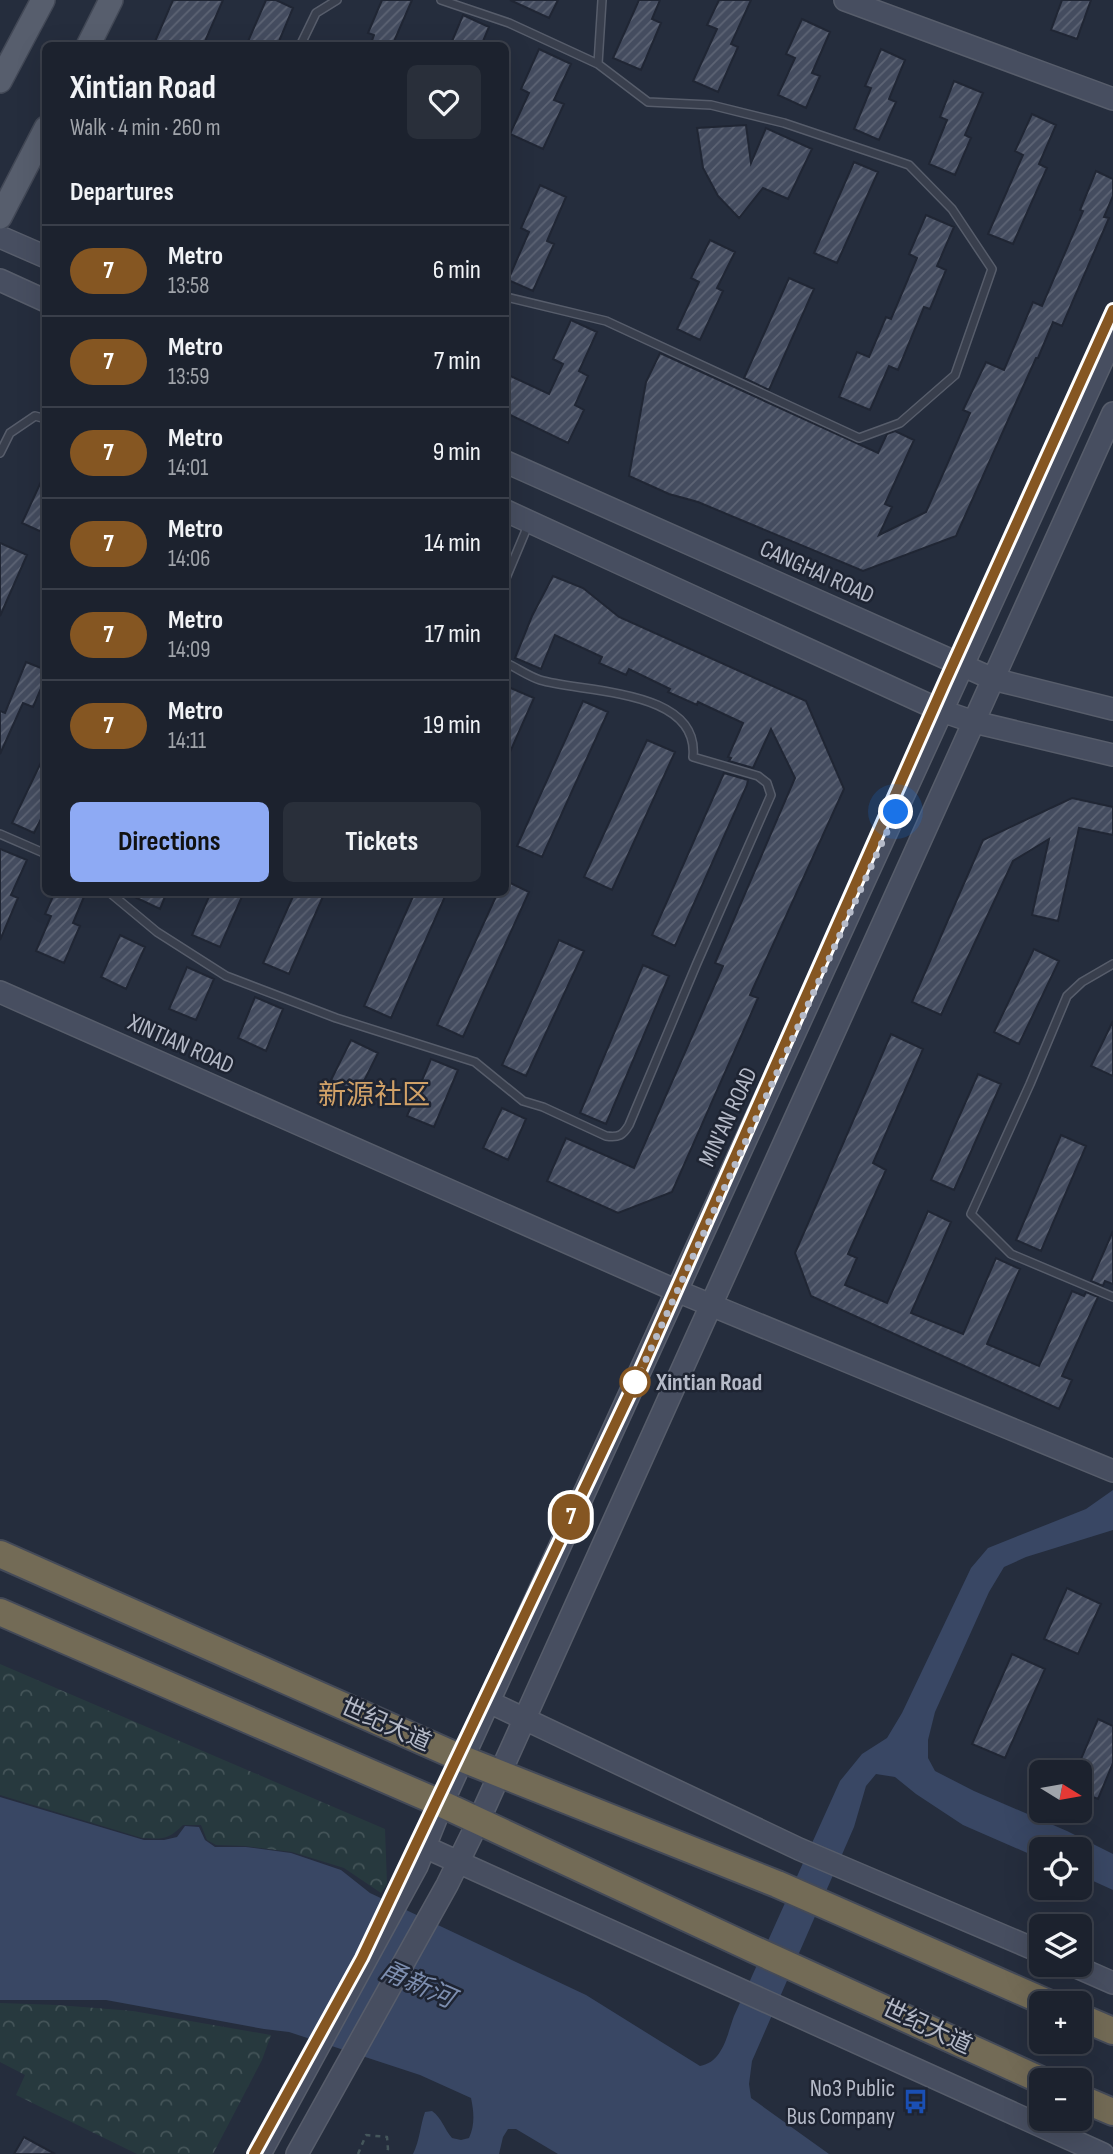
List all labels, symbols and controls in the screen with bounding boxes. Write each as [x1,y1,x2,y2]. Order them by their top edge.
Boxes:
button: heart [407,65,481,139]
text: Xintian Road [70,68,216,108]
text: Walk · 4 min · 260 m [70,114,220,142]
text: Departures [70,177,174,208]
text: Metro [168,241,223,272]
text: 6 min [433,255,481,286]
text: 7 [103,256,114,285]
text: 13:58 [168,272,209,300]
text: Metro [168,332,223,363]
text: 7 min [434,346,481,377]
text: 7 [103,347,114,376]
text: 13:59 [168,363,209,391]
text: Metro [168,423,223,454]
text: 9 min [433,437,481,468]
text: 7 [103,438,114,467]
text: 14:01 [168,454,208,482]
text: Metro [168,514,223,545]
text: 14 min [424,528,481,559]
text: 7 [103,529,114,558]
street label: CANGHAI ROAD [755,534,879,610]
text: 14:06 [168,545,210,573]
text: Metro [168,605,223,636]
text: 17 min [425,619,481,650]
text: 7 [103,620,114,649]
text: 14:09 [168,636,210,664]
text: Metro [168,696,223,727]
text: 19 min [424,710,481,741]
text: 7 [103,711,114,740]
text: 14:11 [168,727,206,755]
your location [878,794,913,829]
button: Directions [70,802,269,882]
button: Tickets [283,802,481,882]
street label: XINTIAN ROAD [123,1007,238,1080]
street label: MIN'AN ROAD [692,1063,764,1171]
district label: 新源社区 [318,1079,430,1112]
marker: Xintian Road [620,1367,650,1397]
place label: Xintian Road [655,1368,762,1397]
line badge: 7 [548,1494,594,1540]
text: 7 [566,1502,576,1531]
street label: 世纪大道 [336,1692,436,1758]
north arrow [1029,1760,1092,1824]
map controls [1029,1760,1092,2131]
button: locate [1029,1837,1092,1900]
button: layers [1029,1914,1092,1977]
water label: 甬新河 [375,1955,463,2017]
button: + [1029,1991,1092,2054]
street label: 世纪大道 [877,1994,977,2060]
button: − [1029,2068,1092,2131]
place label: No3 Public Bus Company [786,2074,895,2131]
bus stop icon: No3 Public Bus Company [901,2088,929,2116]

